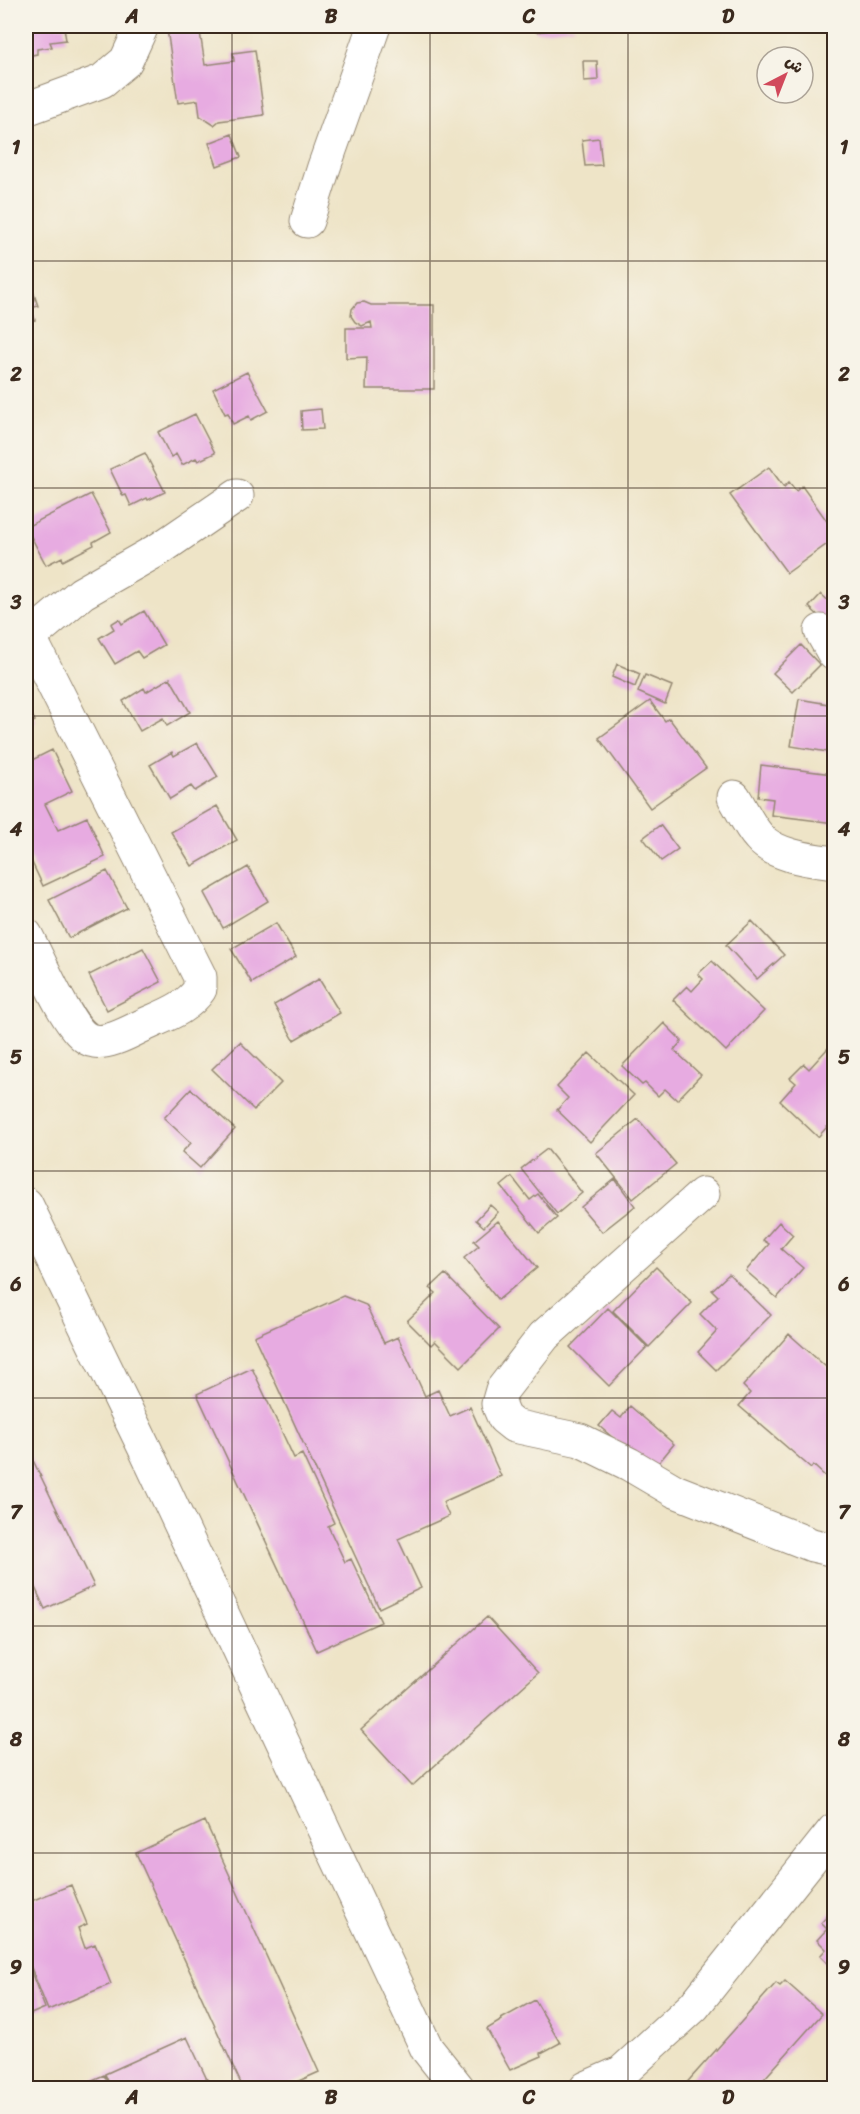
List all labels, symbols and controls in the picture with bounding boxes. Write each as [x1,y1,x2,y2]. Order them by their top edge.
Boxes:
text: A [124,0,139,34]
text: B [325,0,338,34]
text: C [522,0,536,34]
text: D [722,0,735,34]
north arrow [755,45,815,105]
text: ش [778,48,811,81]
text: 1 [12,130,21,165]
text: 1 [840,130,849,165]
text: 2 [9,357,22,392]
text: 2 [837,357,850,392]
text: 3 [10,585,22,620]
text: 3 [838,585,850,620]
text: 4 [9,812,23,847]
text: 4 [837,812,851,847]
text: 5 [10,1040,22,1075]
text: 5 [838,1040,850,1075]
text: 6 [9,1267,22,1302]
text: 6 [837,1267,850,1302]
text: 7 [10,1495,23,1530]
text: 7 [838,1495,851,1530]
text: 8 [9,1722,23,1757]
text: 8 [837,1722,851,1757]
text: 9 [10,1950,22,1985]
text: 9 [838,1950,850,1985]
text: A [124,2080,139,2114]
text: B [325,2080,338,2114]
text: C [522,2080,536,2114]
text: D [722,2080,735,2114]

